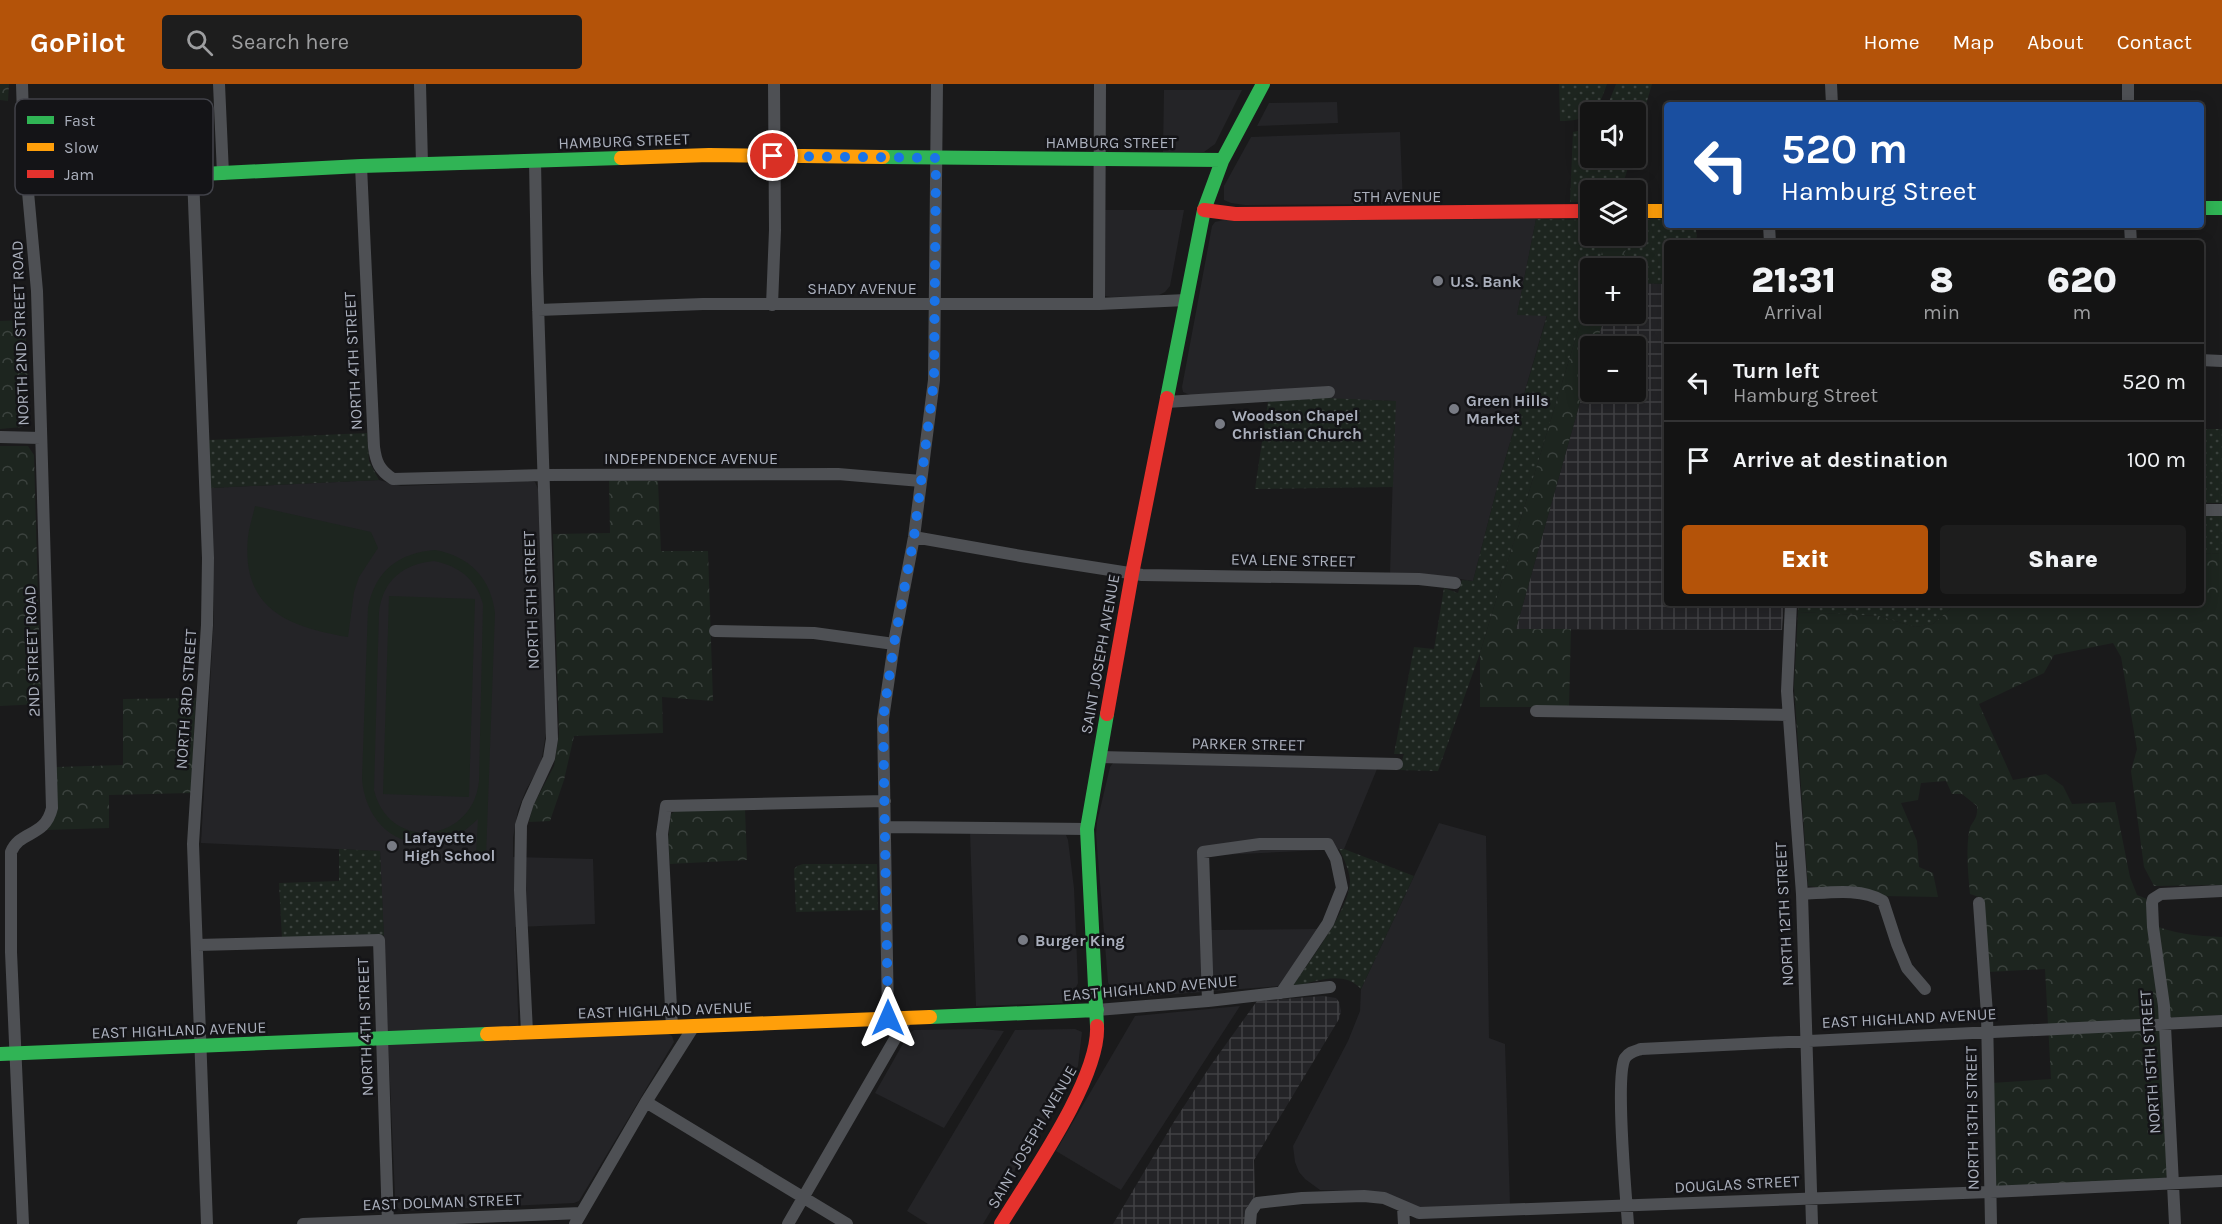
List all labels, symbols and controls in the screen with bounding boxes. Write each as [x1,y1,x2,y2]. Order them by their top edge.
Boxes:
search box [162,15,582,69]
text: GoPilot [30,26,126,59]
icon: search [183,26,216,59]
text: Search here [231,29,349,55]
text: Home [1864,30,1920,54]
text: Map [1953,30,1994,54]
text: About [2027,30,2084,54]
text: Contact [2117,30,2192,54]
legend [15,99,213,195]
map controls [1580,102,1646,402]
button: sound [1580,102,1646,168]
text: Fast [64,111,95,130]
text: 520 m [1781,124,1908,174]
icon: left [1682,126,1760,204]
street label: HAMBURG STREET [558,129,690,153]
pin [747,130,798,181]
street label: HAMBURG STREET [1045,133,1177,152]
text: Slow [64,138,99,157]
icon: arrive [756,139,789,172]
text: Jam [64,165,94,184]
text: Hamburg Street [1781,175,1977,207]
button: layers [1580,180,1646,246]
street label: 5TH AVENUE [1353,187,1441,206]
street label: NORTH 2ND STREET ROAD [7,240,33,426]
button: + [1580,258,1646,324]
text: 21:31 [1751,259,1836,301]
text: 8 [1929,259,1954,301]
text: 620 [2047,259,2117,301]
place label: U.S. Bank [1450,272,1522,291]
marker: U.S. Bank [1431,274,1445,288]
street label: SHADY AVENUE [807,279,917,298]
street label: NORTH 4TH STREET [340,291,366,431]
text: Arrival [1764,301,1823,324]
text: min [1923,301,1960,324]
text: m [2073,301,2091,324]
button: − [1580,336,1646,402]
text: Turn left [1733,358,1820,384]
icon: left [1682,366,1715,399]
text: 520 m [2122,369,2186,395]
text: Hamburg Street [1733,384,1878,407]
place label: Green Hills Market [1466,391,1549,428]
marker: Green Hills Market [1447,402,1461,416]
place label: Woodson Chapel Christian Church [1232,406,1362,443]
marker: Woodson Chapel Christian Church [1213,417,1227,431]
icon: arrive [1682,444,1715,477]
text: Arrive at destination [1733,447,1948,473]
text: 100 m [2127,447,2186,473]
street label: INDEPENDENCE AVENUE [604,449,778,468]
button: Exit [1682,525,1928,594]
button: Share [1940,525,2186,594]
street label: NORTH 5TH STREET [519,530,543,670]
street label: EVA LENE STREET [1231,549,1355,571]
street label: SAINT JOSEPH AVENUE [1077,573,1123,735]
street label: 2ND STREET ROAD [20,585,44,717]
street label: NORTH 3RD STREET [172,628,200,770]
street label: PARKER STREET [1191,734,1305,754]
place label: Lafayette High School [404,828,496,865]
marker: Lafayette High School [385,839,399,853]
street label: NORTH 12TH STREET [1771,842,1797,986]
place label: Burger King [1035,931,1125,950]
marker: Burger King [1016,933,1030,947]
street label: NORTH 4TH STREET [353,957,377,1097]
street label: EAST HIGHLAND AVENUE [1062,971,1238,1005]
position arrow [856,986,920,1050]
street label: NORTH 15TH STREET [2136,990,2164,1134]
street label: EAST HIGHLAND AVENUE [577,997,753,1023]
street label: EAST HIGHLAND AVENUE [1821,1004,1997,1032]
street label: EAST HIGHLAND AVENUE [91,1017,267,1043]
street label: NORTH 13TH STREET [1961,1046,1983,1190]
street label: SAINT JOSEPH AVENUE [983,1062,1081,1212]
street label: DOUGLAS STREET [1674,1171,1800,1197]
street label: EAST DOLMAN STREET [362,1190,522,1214]

